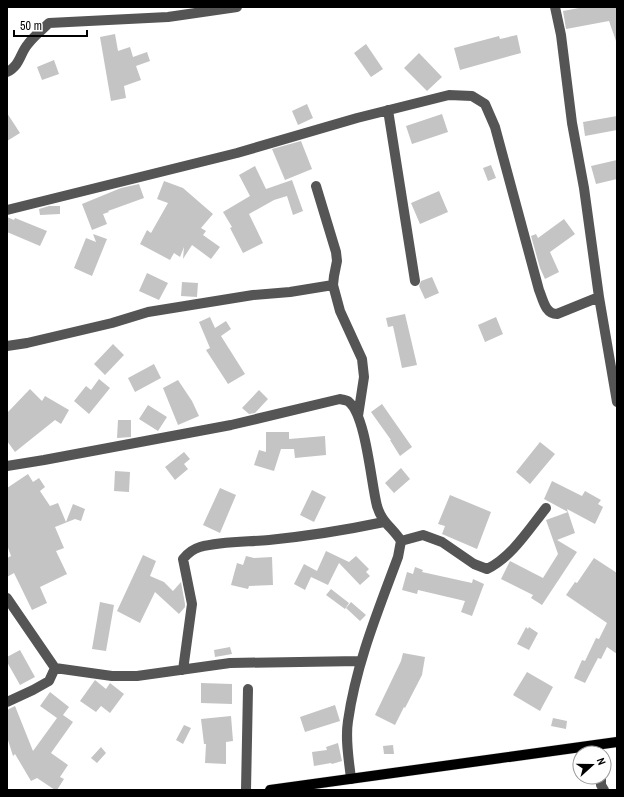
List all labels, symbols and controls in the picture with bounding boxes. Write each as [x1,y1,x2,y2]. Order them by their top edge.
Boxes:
scale bar [14,12,87,38]
text: 50 m [20,18,42,34]
north arrow [572,745,612,785]
text: N [594,756,609,767]

